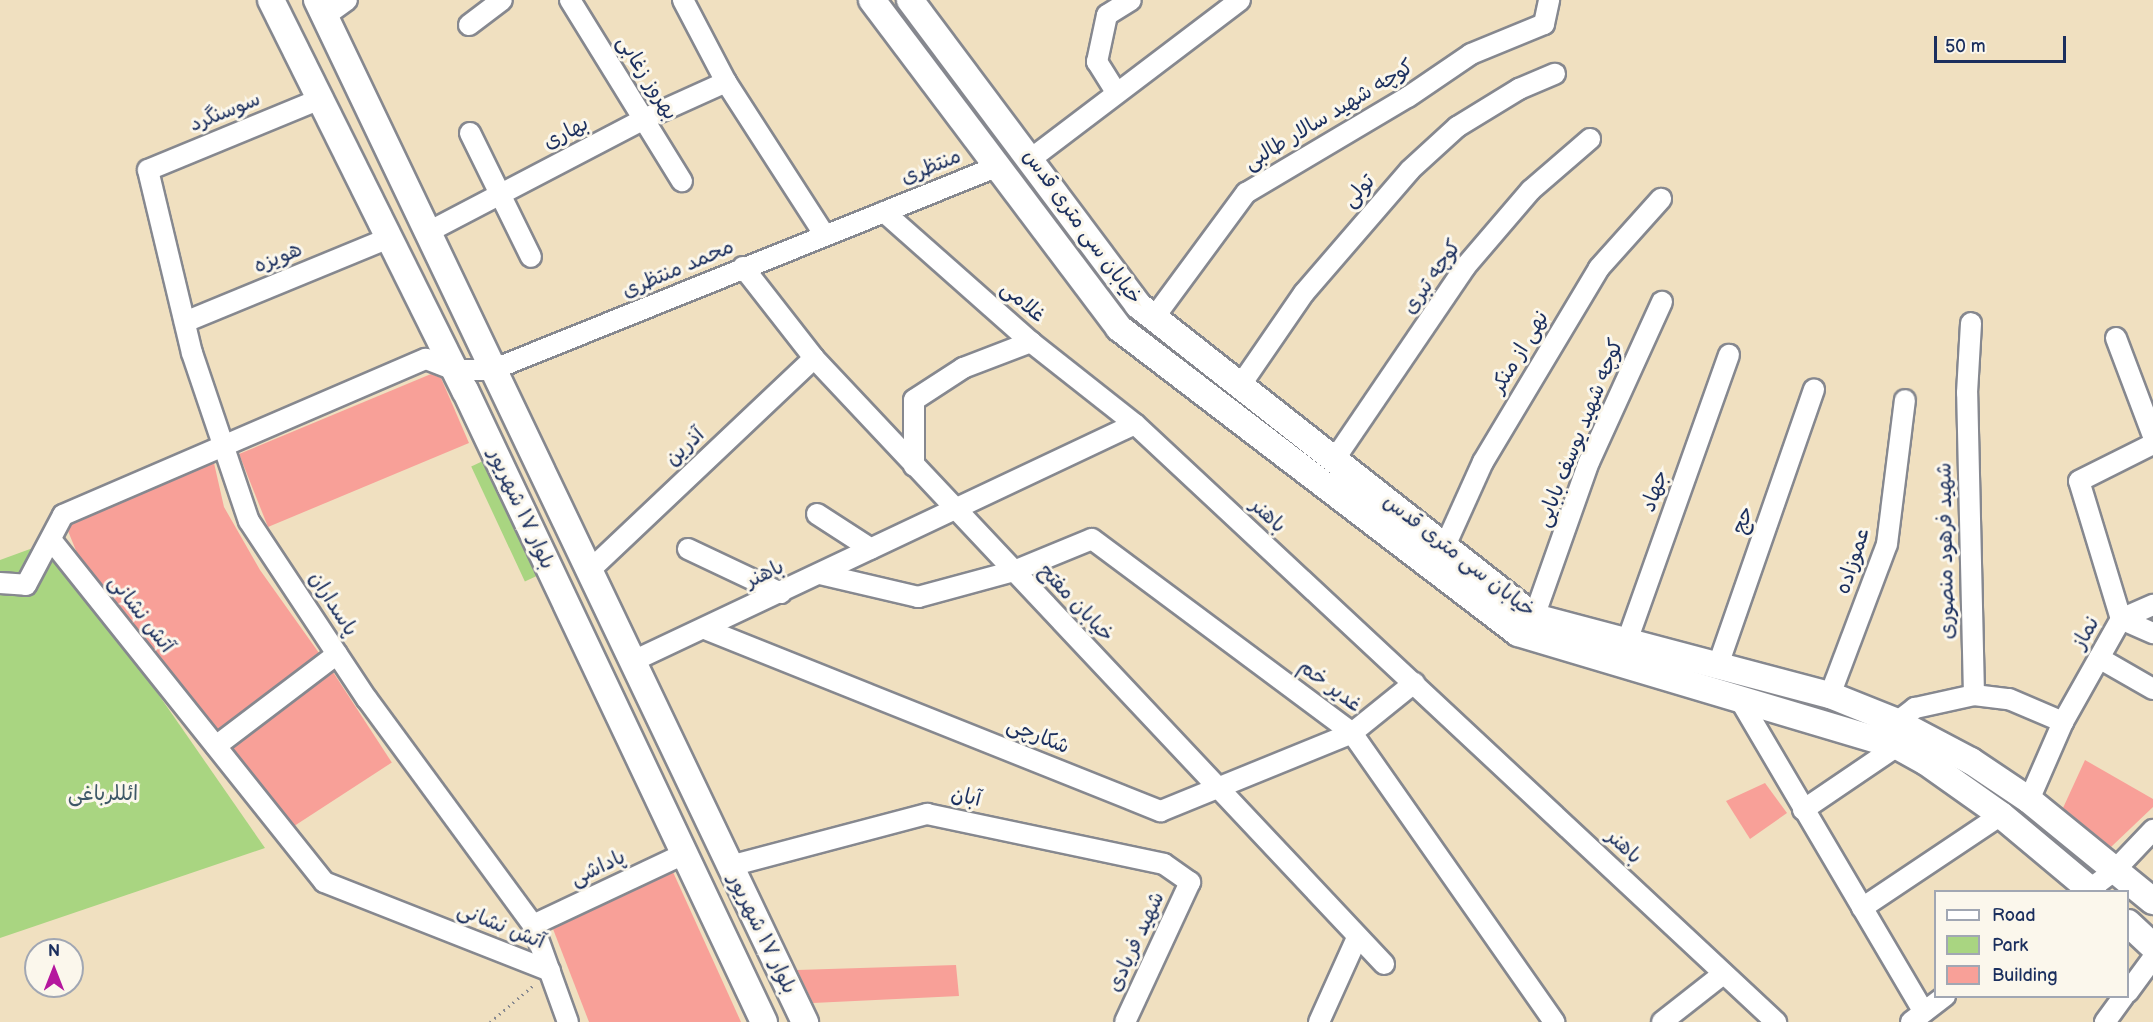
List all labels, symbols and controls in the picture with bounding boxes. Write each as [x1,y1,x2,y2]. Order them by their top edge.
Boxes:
scale bar [1937,24,2069,62]
street label: بهروز زغابی [611,31,683,125]
text: 50 m [1945,36,1986,57]
street label: کوچه شهید سالار طالبی [1240,54,1418,176]
street label: سوسنگرد [186,86,264,138]
street label: بهاری [539,111,593,155]
street label: منتظری [897,144,965,190]
street label: خیابان سی متری قدس [1017,144,1147,310]
street label: تولی [1338,169,1380,213]
street label: محمد منتظری [618,234,738,304]
street label: کوچه تبری [1397,235,1467,319]
street label: هویزه [250,237,306,279]
street label: غلامی [995,276,1051,328]
street label: نهی از منکر [1486,306,1554,398]
street label: کوچه شهید یوسف بابایی [1531,335,1629,531]
street label: آذرین [660,423,710,471]
street label: بلوار ١٧ شهریور [482,445,560,573]
street label: شهید فرهود منصوری [1932,462,1960,640]
street label: جهاد [1636,467,1674,515]
street label: خیابان سی متری قدس [1378,489,1540,623]
street label: باهنر [1245,493,1291,539]
street label: حج [1727,503,1759,537]
street label: عموزاده [1830,525,1876,597]
street label: باهنر [742,554,788,594]
street label: خیابان مفتح [1033,558,1119,648]
street label: پاسداران [303,567,363,641]
street label: آتش نشانی [103,570,179,658]
street label: نماز [2067,612,2105,654]
street label: غدیر خم [1293,654,1367,718]
street label: شکارچی [1003,712,1073,760]
park label: ائللرباغی [68,781,138,807]
street label: آبان [948,782,984,812]
street label: باهنر [1601,824,1647,870]
street label: پاداشی [566,844,630,892]
street label: بلوار ١٧ شهریور [722,870,802,998]
street label: شهید فریادی [1102,888,1170,996]
legend [1934,890,2129,998]
street label: آتش نشانی [454,897,548,955]
text: Road [1992,905,2036,926]
text: Park [1992,935,2028,956]
north arrow [24,938,84,998]
text: N [48,942,60,961]
text: Building [1992,965,2058,986]

